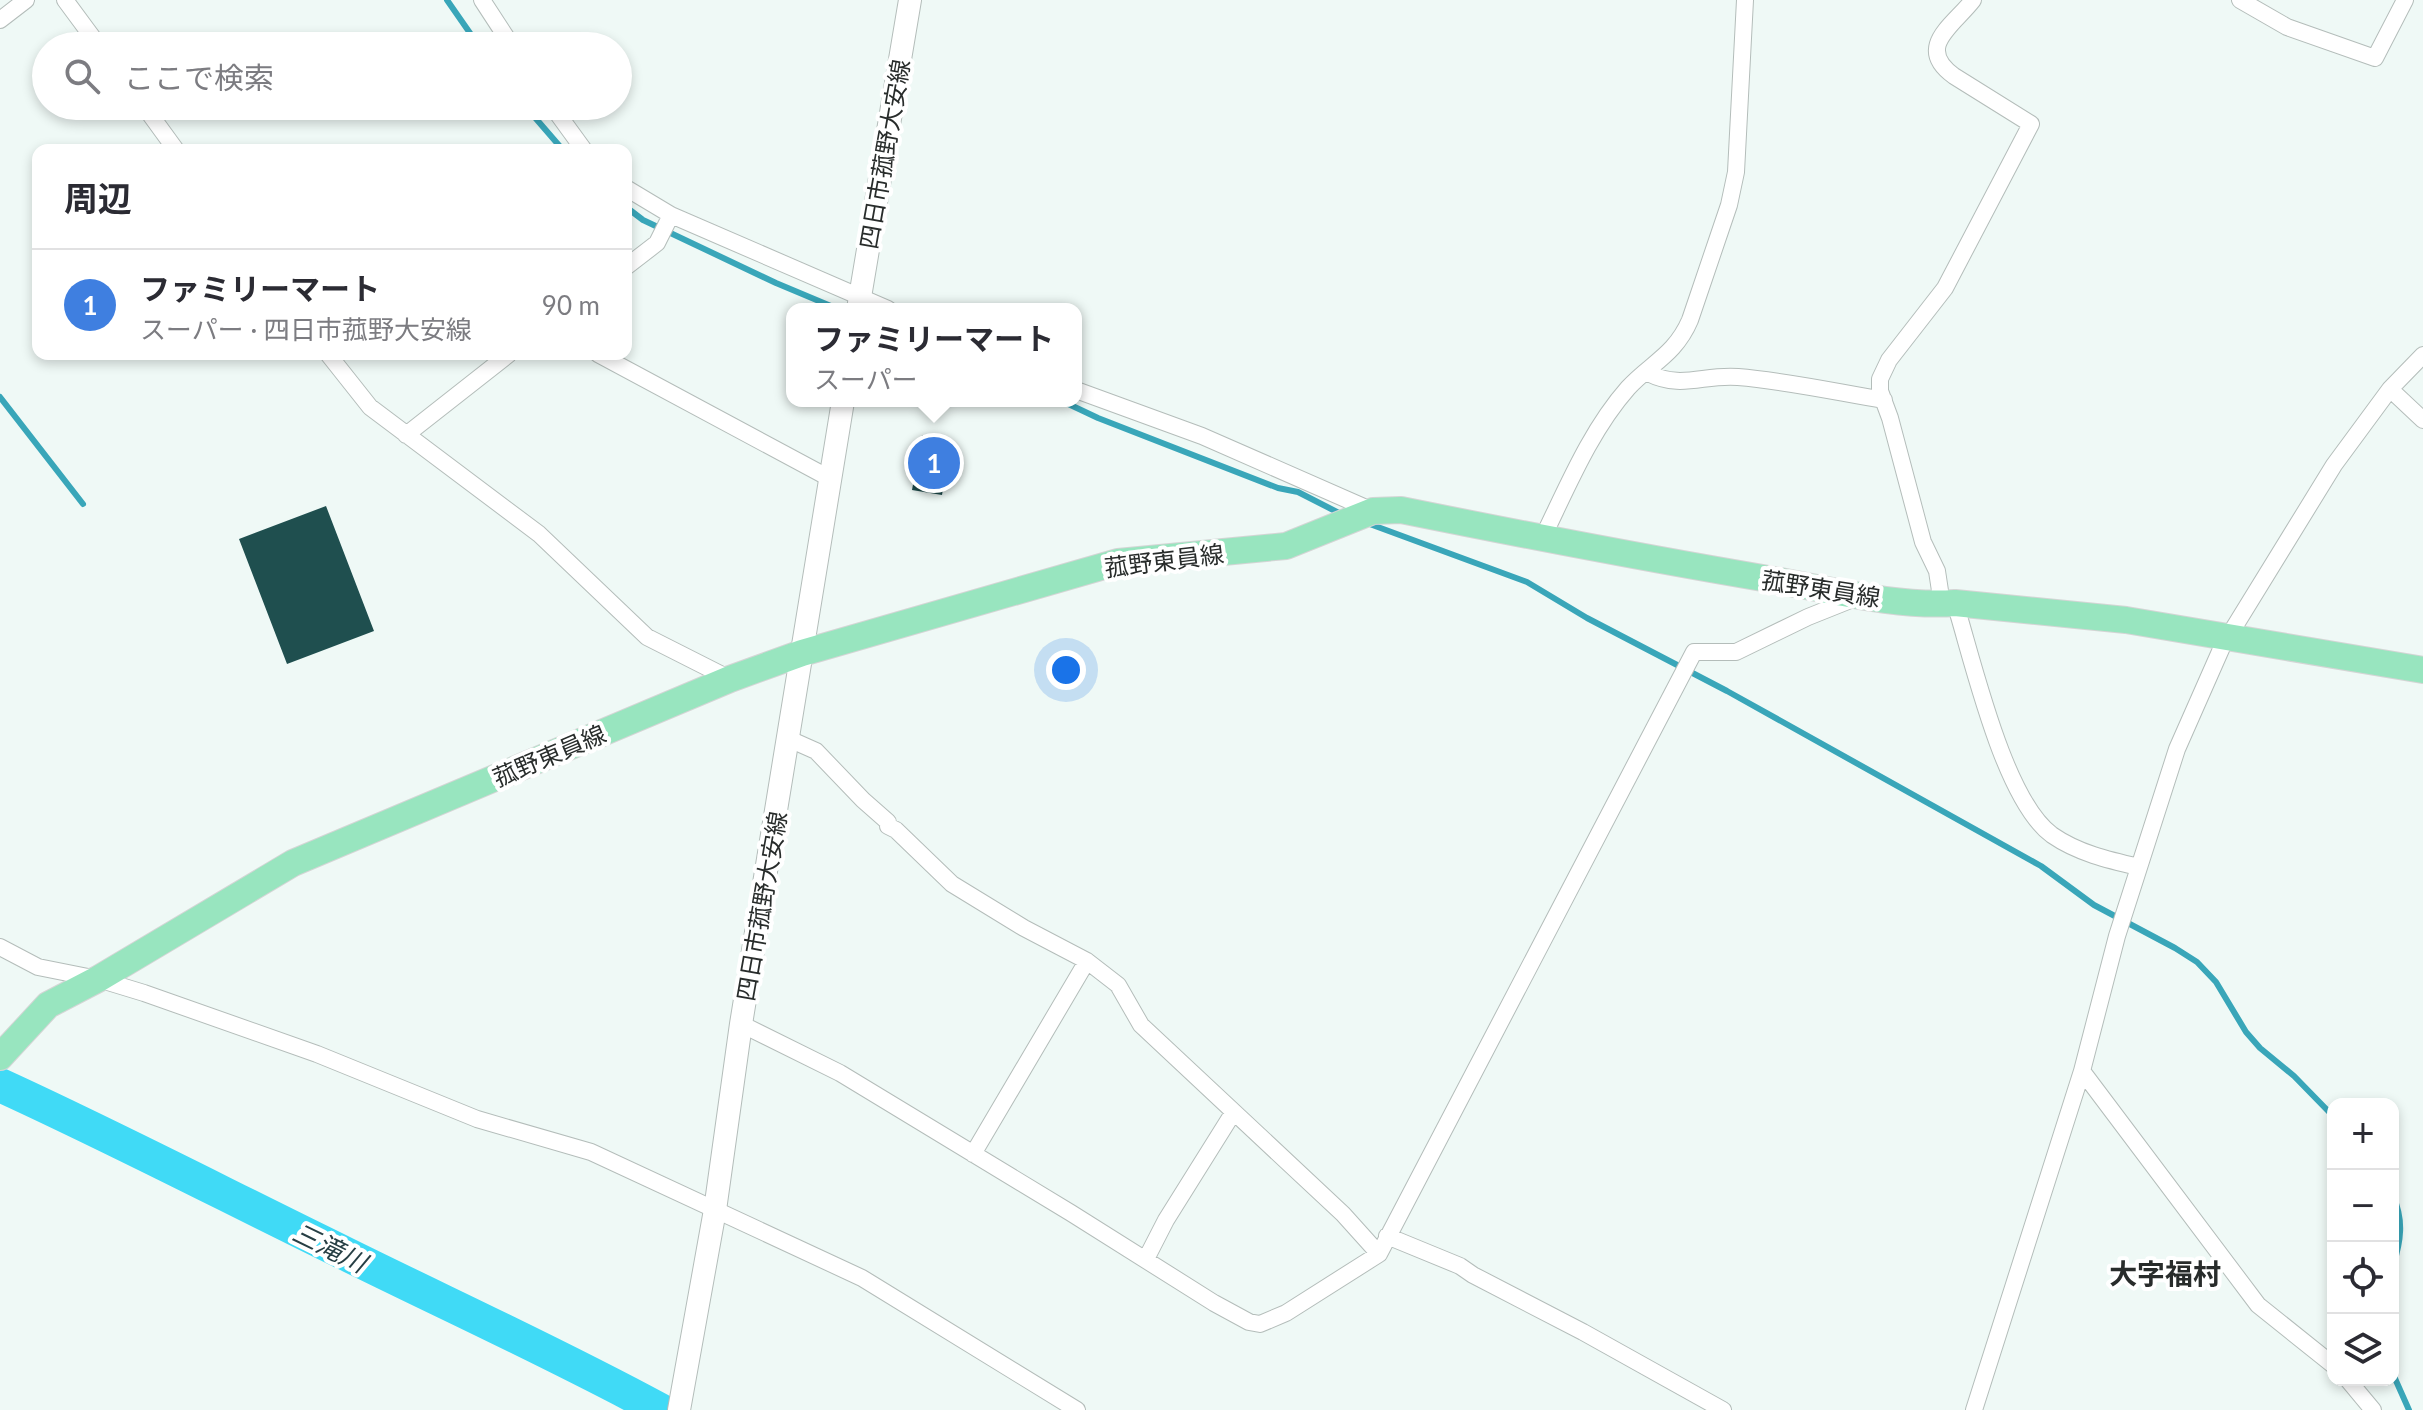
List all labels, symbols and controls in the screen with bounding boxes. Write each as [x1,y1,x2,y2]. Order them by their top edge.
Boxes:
search box [32,32,632,120]
icon: search [60,54,104,98]
street label: 四日市菰野大安線 [853,57,915,251]
text: ここで検索 [124,59,274,95]
text: 周辺 [64,177,132,218]
text: ファミリーマート [140,270,380,306]
text: 1 [82,289,98,321]
text: 90 m [542,289,600,321]
popup [786,303,1082,407]
text: スーパー · 四日市菰野大安線 [140,313,472,345]
text: ファミリーマート [814,320,1054,356]
text: スーパー [814,363,918,395]
pin: 1 [908,433,960,493]
street label: 菰野東員線 [1103,538,1225,582]
street label: 菰野東員線 [1759,564,1883,612]
your location [1046,650,1086,690]
street label: 菰野東員線 [488,718,610,792]
street label: 四日市菰野大安線 [730,809,792,1003]
map controls [2327,1098,2399,1386]
button: + [2327,1098,2399,1170]
button: − [2327,1170,2399,1242]
water label: 三滝川 [288,1216,375,1280]
button: locate [2327,1242,2399,1314]
district label: 大字福村 [2109,1256,2221,1290]
button: layers [2327,1314,2399,1386]

